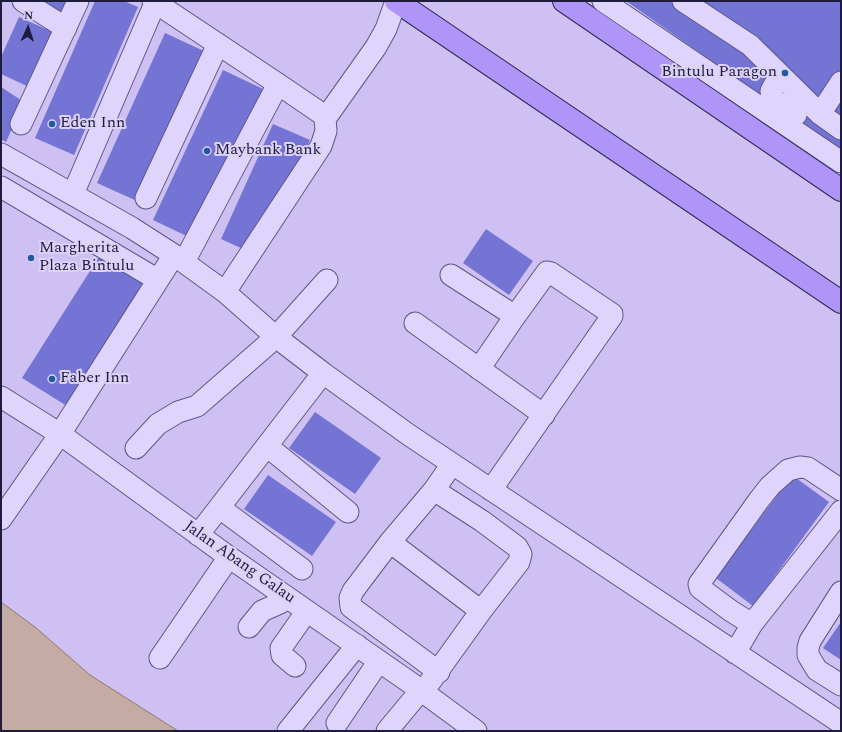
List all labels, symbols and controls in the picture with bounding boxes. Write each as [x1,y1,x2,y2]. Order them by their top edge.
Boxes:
text: N [24,7,34,24]
north arrow [8,8,48,48]
place label: Bintulu Paragon [661,63,777,83]
marker: Bintulu Paragon [780,68,790,78]
place label: Eden Inn [60,114,125,134]
marker: Eden Inn [47,119,57,129]
place label: Maybank Bank [215,141,321,161]
marker: Maybank Bank [202,146,212,156]
place label: Margherita Plaza Bintulu [39,239,134,277]
marker: Margherita Plaza Bintulu [26,253,36,263]
place label: Faber Inn [60,369,129,389]
marker: Faber Inn [47,374,57,384]
street label: Jalan Abang Galau [180,517,298,609]

